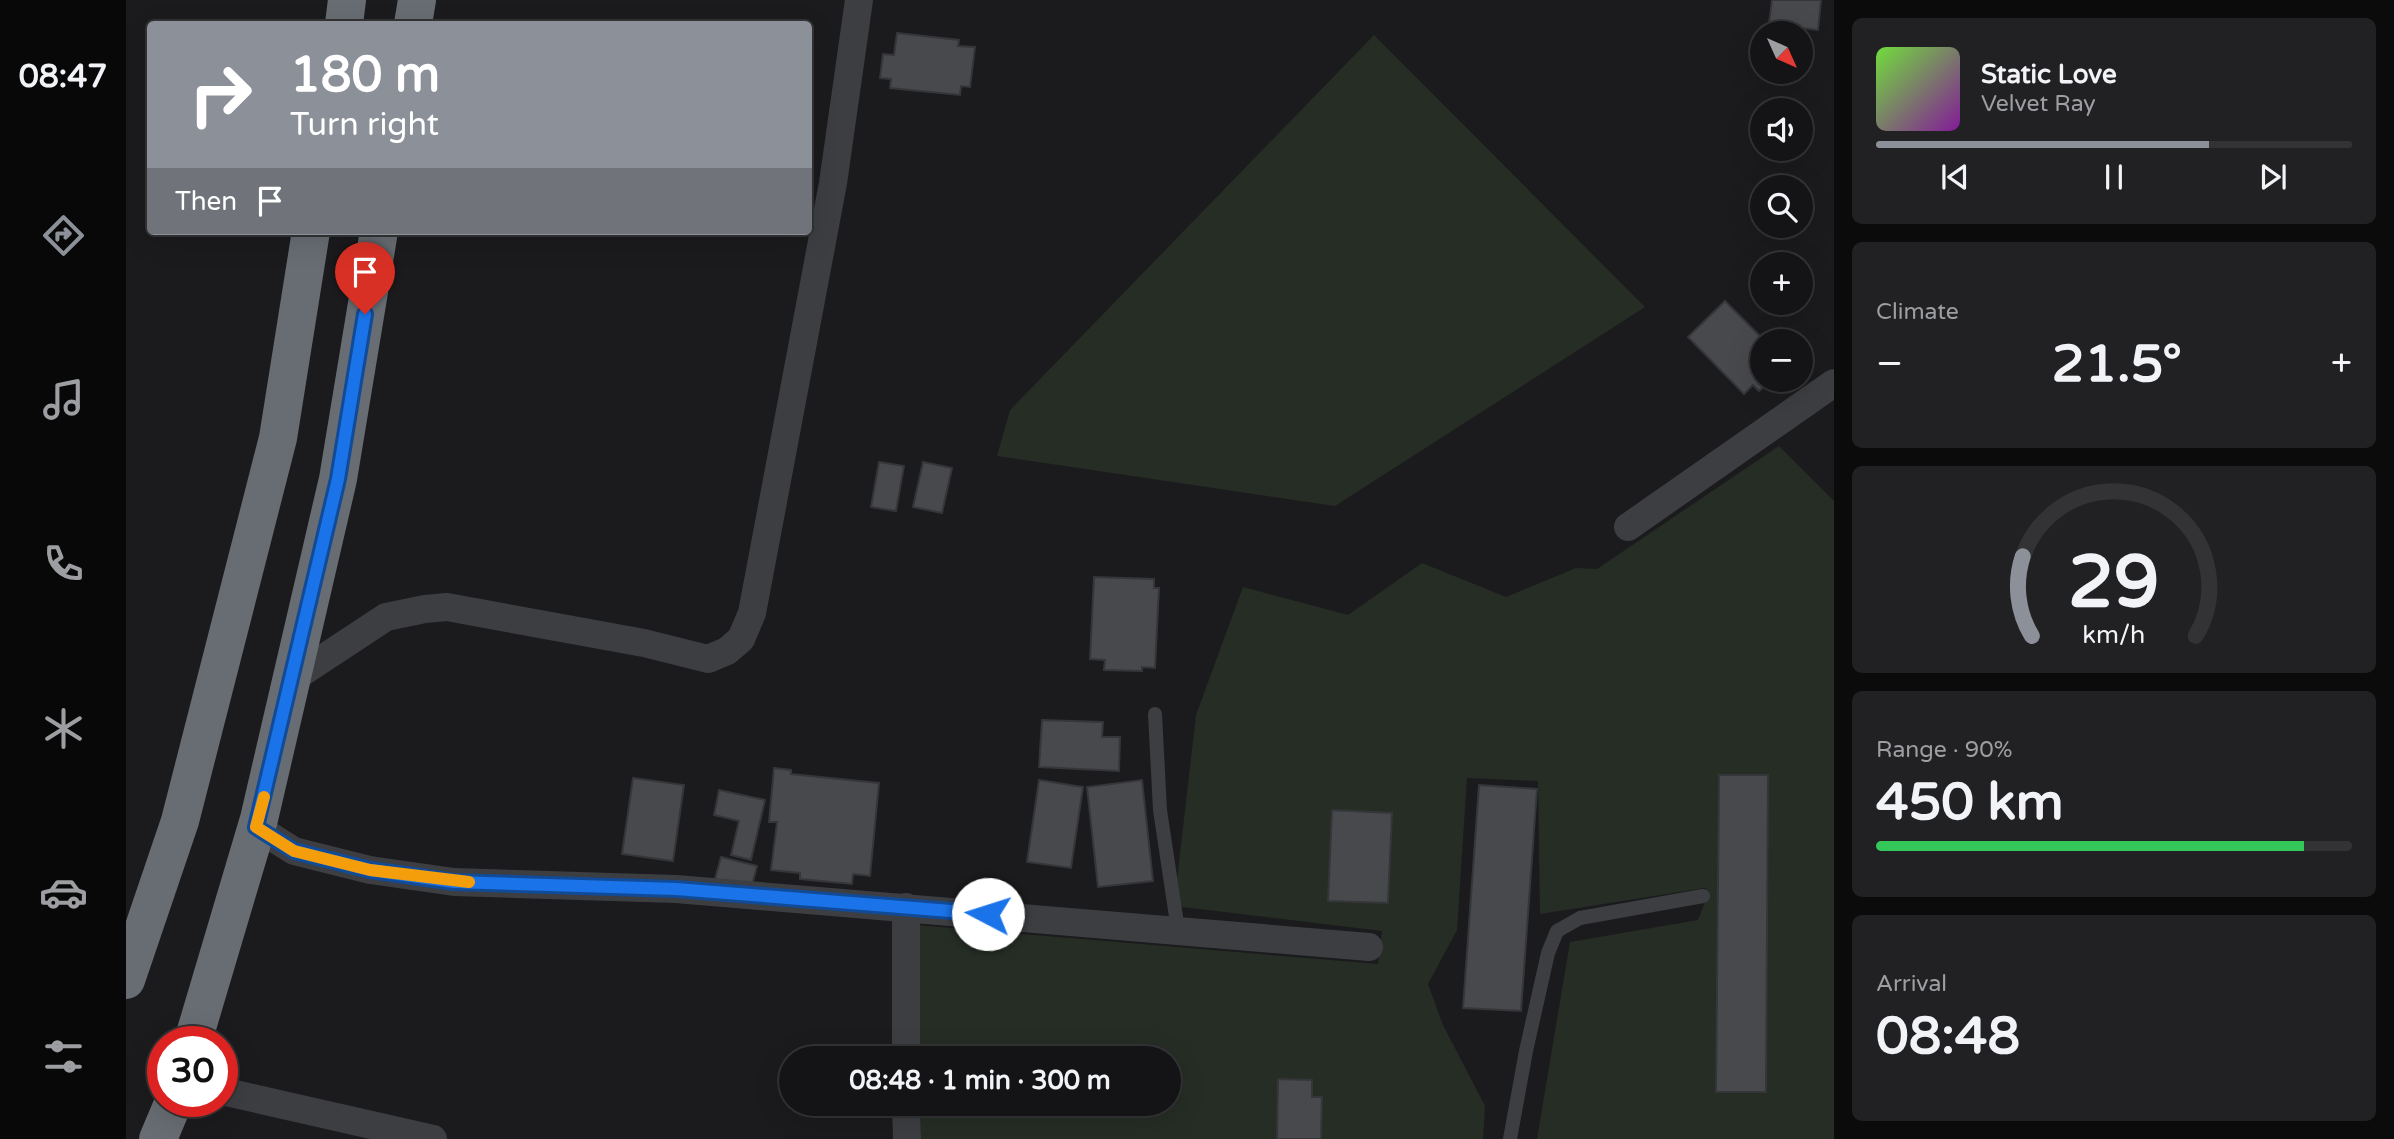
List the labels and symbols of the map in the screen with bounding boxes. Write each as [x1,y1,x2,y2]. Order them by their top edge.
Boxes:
north arrow [1750,21,1813,84]
pin [335,242,395,314]
position arrow [951,877,1025,951]
speed limit sign: 30 [147,1026,238,1117]

